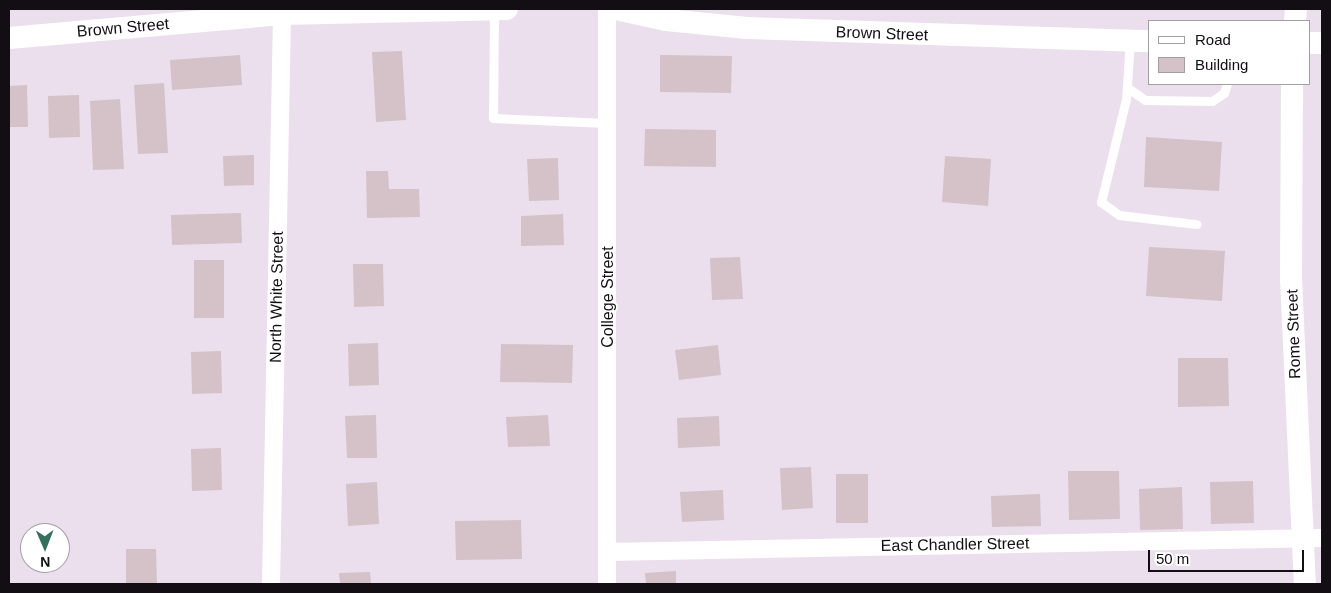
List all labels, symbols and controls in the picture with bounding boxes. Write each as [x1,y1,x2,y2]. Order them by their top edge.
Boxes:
street label: Brown Street [76,14,170,42]
legend [1148,20,1311,85]
street label: Brown Street [835,23,929,45]
text: Road [1195,31,1231,48]
text: Building [1195,56,1248,73]
street label: North White Street [266,231,288,363]
street label: College Street [598,246,618,348]
street label: Rome Street [1283,289,1305,379]
north arrow [20,523,70,573]
street label: East Chandler Street [881,534,1029,556]
scale bar [1151,540,1307,572]
text: 50 m [1156,550,1189,567]
text: N [40,554,50,570]

